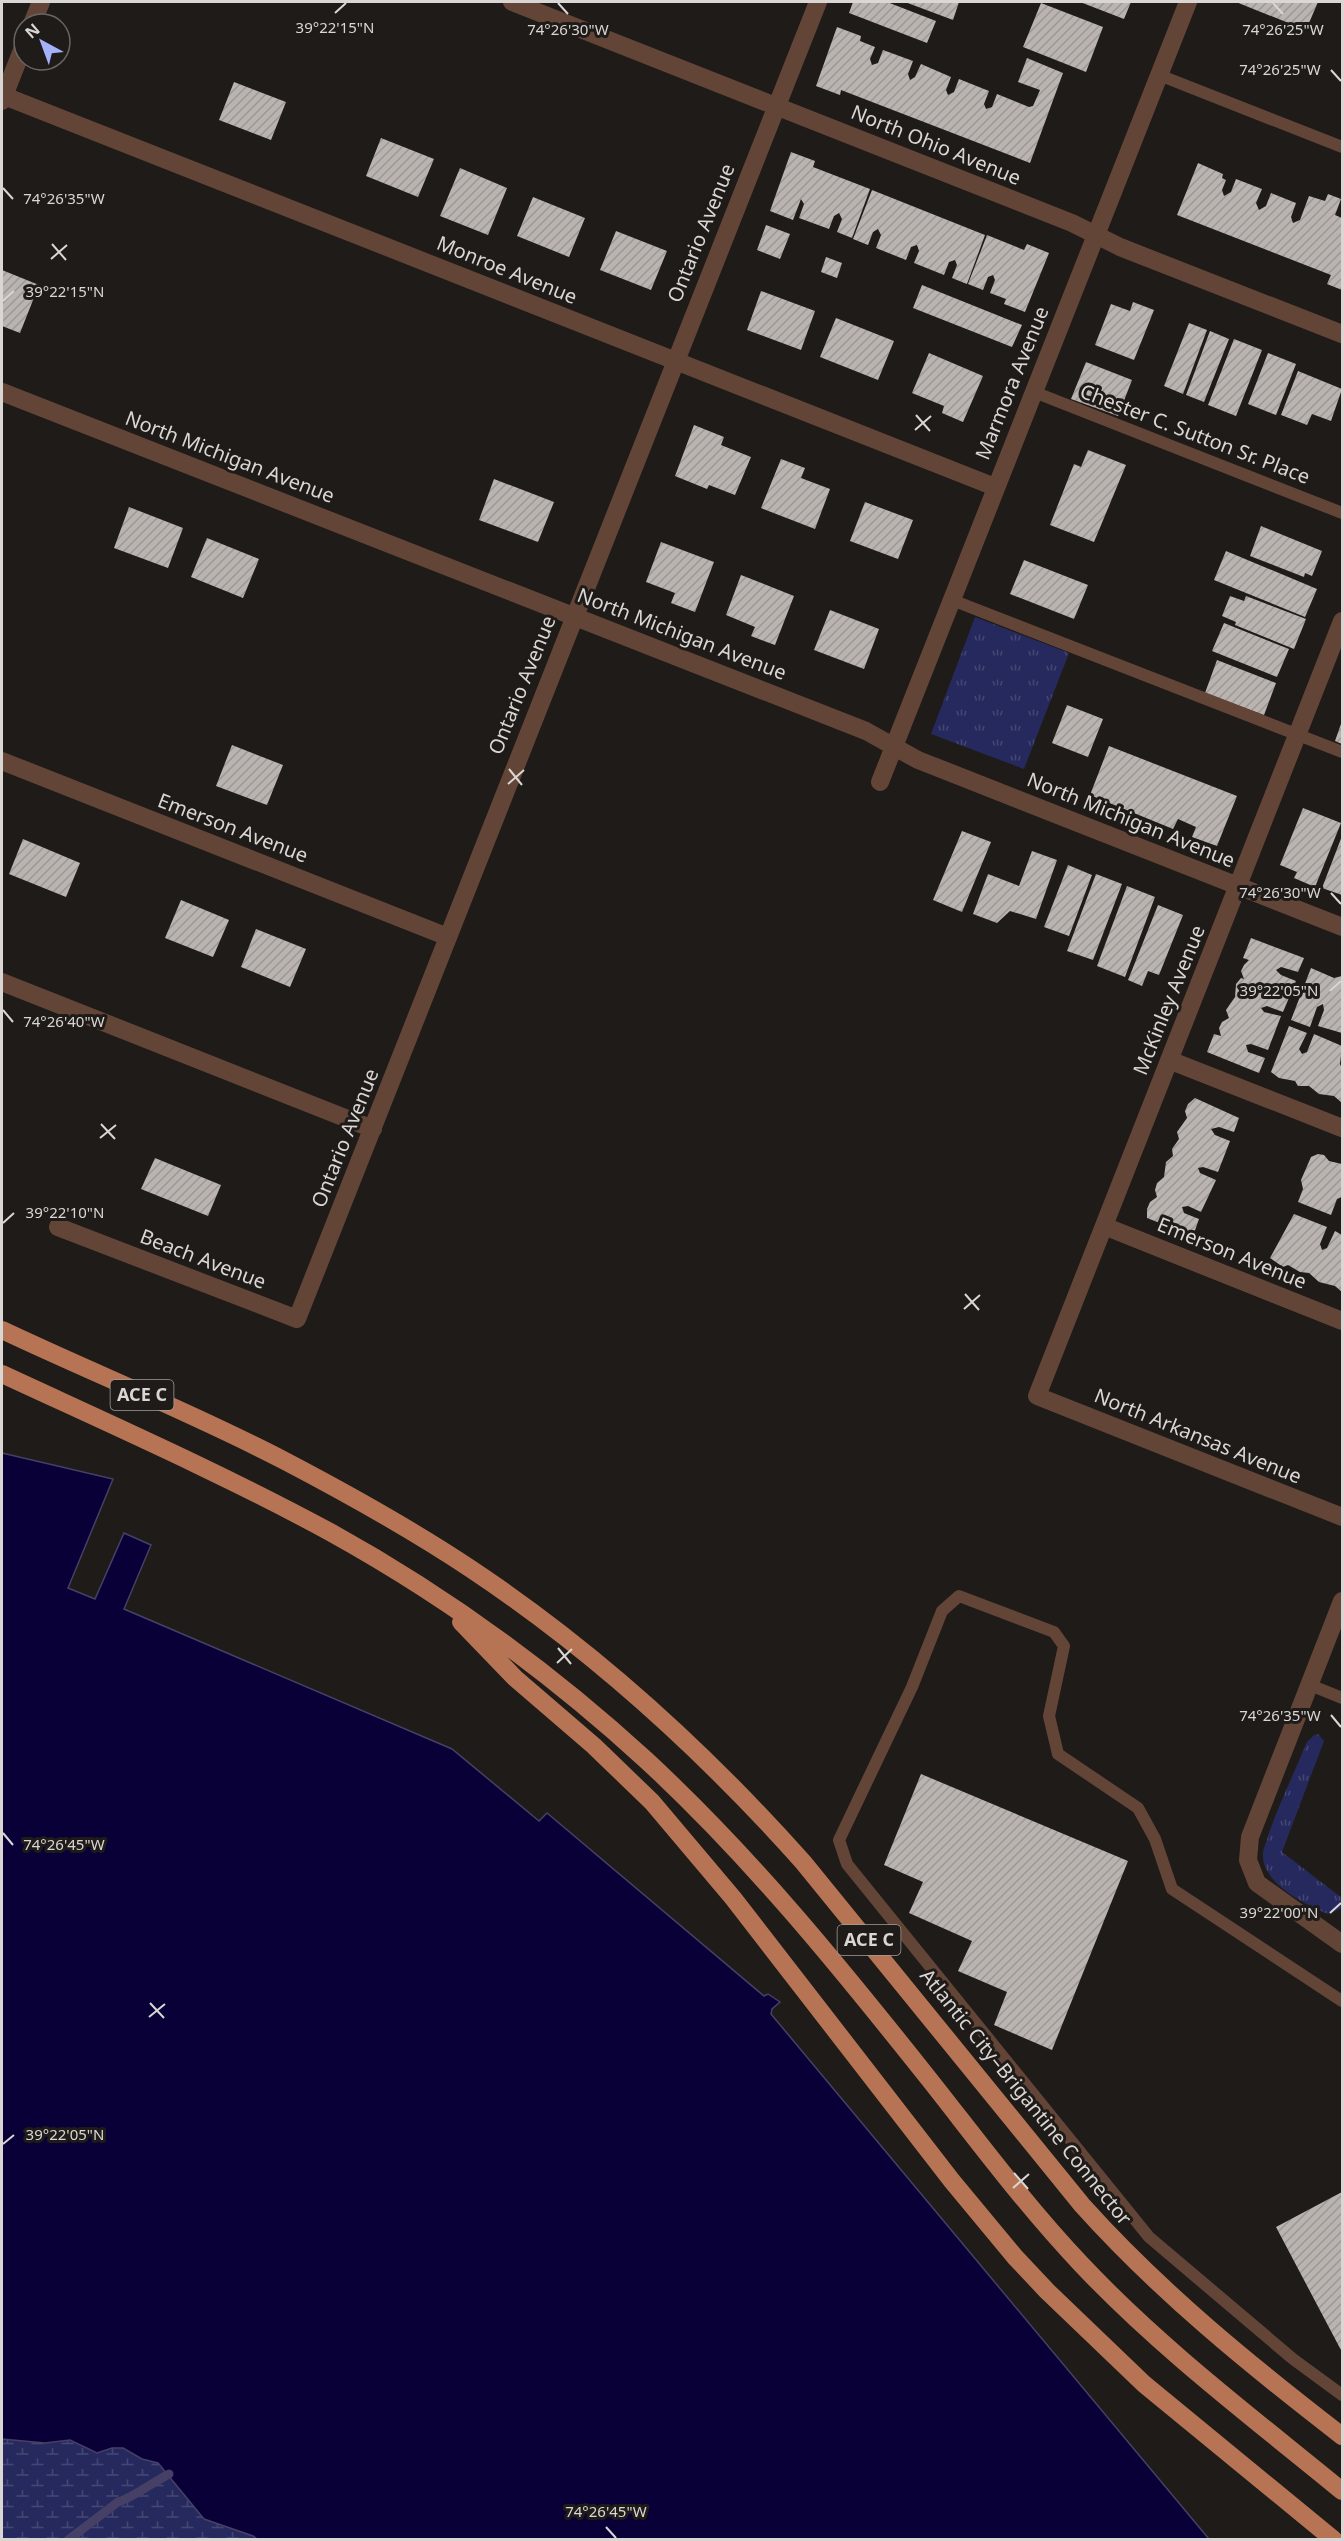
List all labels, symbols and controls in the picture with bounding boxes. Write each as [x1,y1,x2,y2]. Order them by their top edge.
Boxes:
north arrow [12,12,72,72]
text: 39°22'15"N [296,17,374,37]
text: N [20,18,44,43]
text: 74°26'30"W [527,19,609,39]
text: 74°26'25"W [1242,19,1324,39]
text: 74°26'25"W [1239,59,1321,79]
street label: North Ohio Avenue [847,98,1025,191]
street label: Ontario Avenue [660,159,741,306]
text: 74°26'35"W [23,188,105,208]
street label: Monroe Avenue [433,229,581,310]
text: 39°22'15"N [26,281,104,301]
street label: Marmora Avenue [969,302,1055,463]
street label: Chester C. Sutton Sr. Place [1076,377,1314,490]
street label: North Michigan Avenue [122,404,339,509]
street label: North Michigan Avenue [574,581,791,686]
street label: Ontario Avenue [481,611,562,758]
street label: North Michigan Avenue [1023,765,1239,874]
street label: Emerson Avenue [154,786,312,869]
text: 74°26'30"W [1239,882,1321,902]
street label: McKinley Avenue [1126,921,1211,1079]
text: 39°22'05"N [1240,980,1318,1000]
text: 74°26'40"W [23,1011,105,1031]
street label: Ontario Avenue [304,1064,385,1211]
text: 39°22'10"N [26,1202,104,1222]
street label: Emerson Avenue [1153,1210,1311,1295]
street label: Beach Avenue [136,1222,270,1295]
road number: ACE C [110,1380,174,1410]
street label: North Arkansas Avenue [1090,1382,1306,1490]
text: 74°26'35"W [1239,1705,1321,1725]
text: 74°26'45"W [23,1834,105,1854]
text: 39°22'00"N [1240,1902,1318,1922]
road number: ACE C [838,1925,900,1955]
street label: Atlantic City–Brigantine Connector [914,1963,1138,2231]
text: 39°22'05"N [26,2124,104,2144]
text: 74°26'45"W [565,2501,647,2521]

